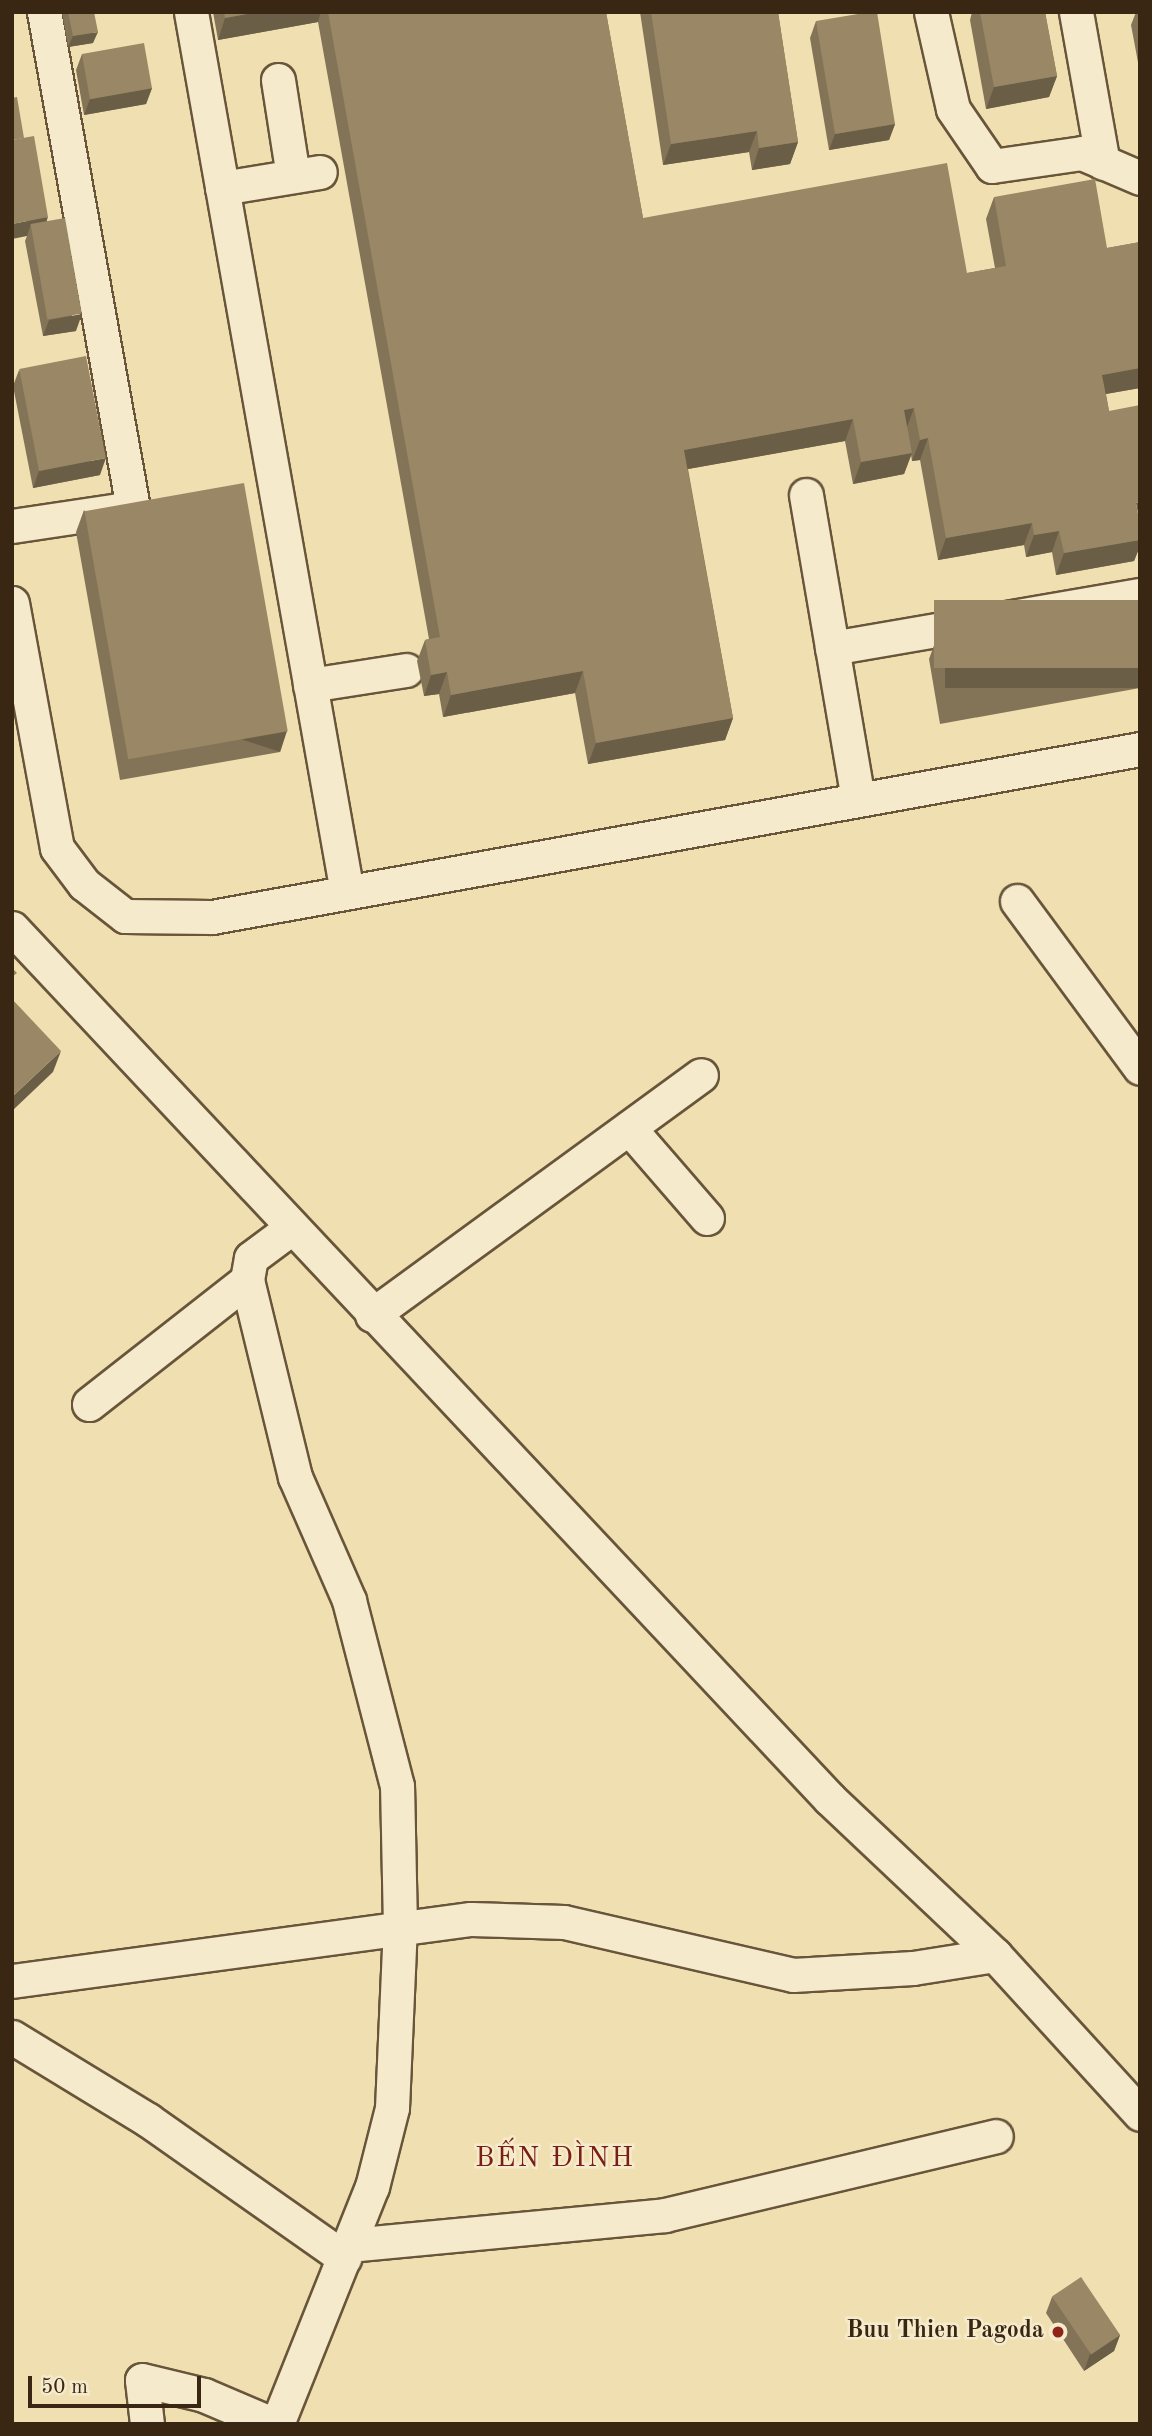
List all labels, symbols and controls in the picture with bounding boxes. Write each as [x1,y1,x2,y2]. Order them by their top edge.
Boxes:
district label: BẾN ĐÌNH [476,2142,634,2176]
place label: Buu Thien Pagoda [846,2318,1044,2346]
marker: Buu Thien Pagoda [1050,2324,1066,2340]
scale bar [32,2362,205,2406]
text: 50 m [41,2377,88,2398]

